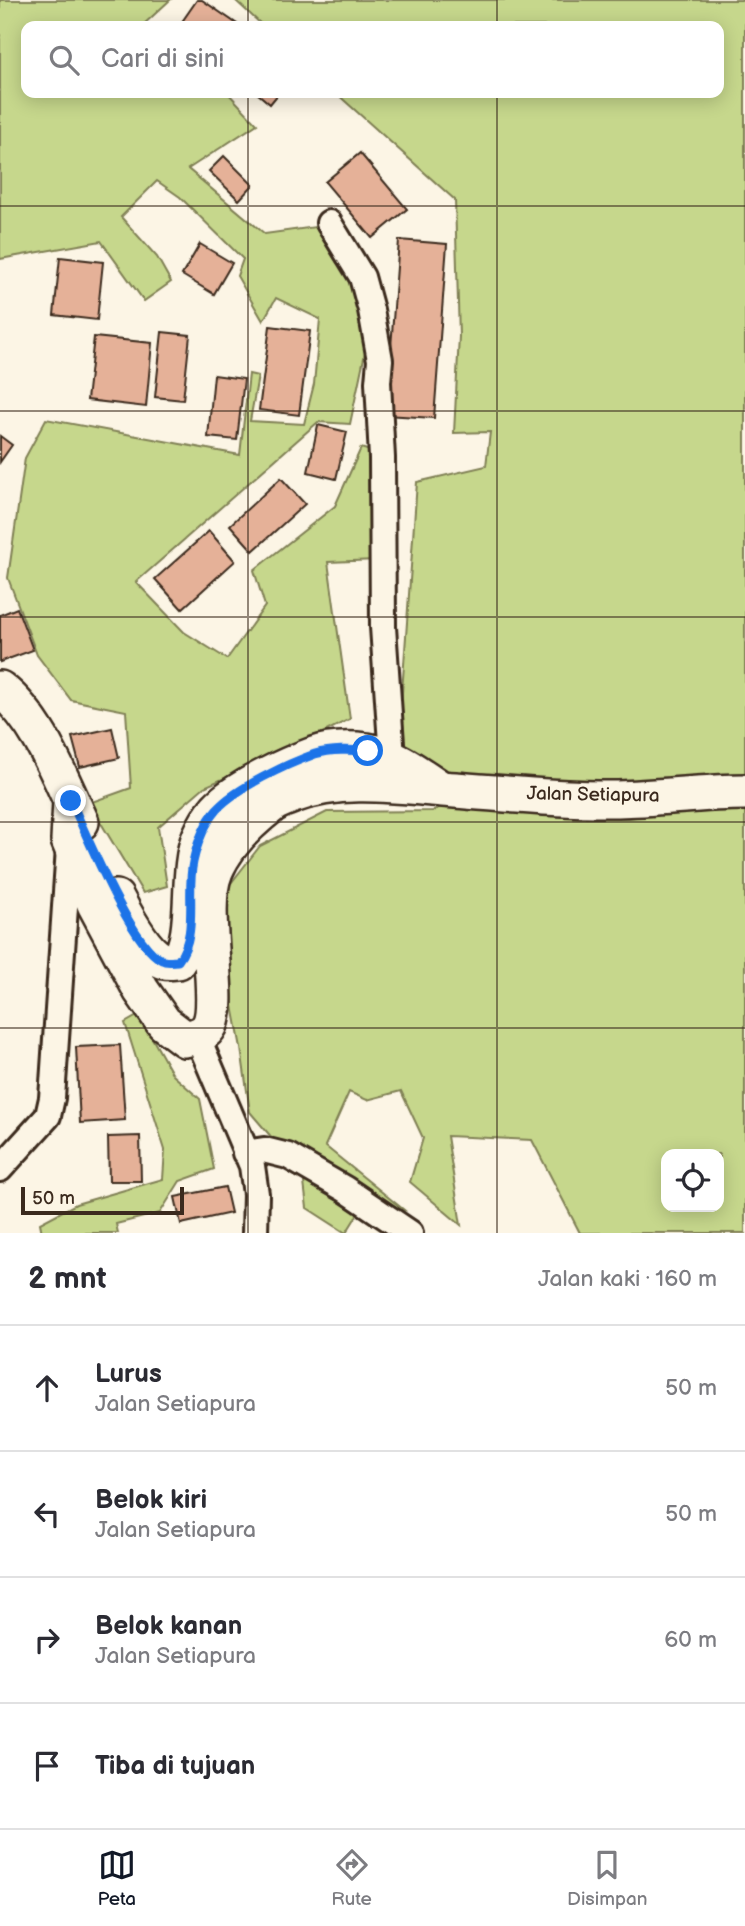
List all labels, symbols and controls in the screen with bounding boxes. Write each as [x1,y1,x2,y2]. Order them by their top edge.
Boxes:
search box [21,21,724,98]
icon: search [45,41,83,79]
text: Cari di sini [101,44,224,75]
route start [352,735,383,766]
street label: Jalan Setiapura [526,782,660,808]
route end [55,785,86,816]
map controls [661,1149,724,1212]
button: locate [661,1149,724,1212]
scale bar [21,1184,184,1216]
text: 50 m [32,1187,75,1210]
text: 2 mnt [28,1261,106,1297]
text: Jalan kaki · 160 m [538,1265,717,1293]
text: Lurus [95,1359,162,1390]
icon: ahead [28,1369,66,1407]
text: 50 m [665,1374,717,1402]
text: Jalan Setiapura [95,1390,256,1418]
text: Belok kiri [95,1485,207,1516]
icon: left [28,1495,66,1533]
text: 50 m [665,1500,717,1528]
text: Jalan Setiapura [95,1516,256,1544]
text: Belok kanan [95,1611,242,1642]
icon: right [28,1621,66,1659]
text: 60 m [664,1626,717,1654]
text: Jalan Setiapura [95,1642,256,1670]
icon: arrive [28,1747,66,1785]
text: Tiba di tujuan [95,1751,255,1782]
tab: Peta [98,1846,136,1911]
tab: Rute [331,1846,372,1911]
tab: Disimpan [567,1846,647,1911]

